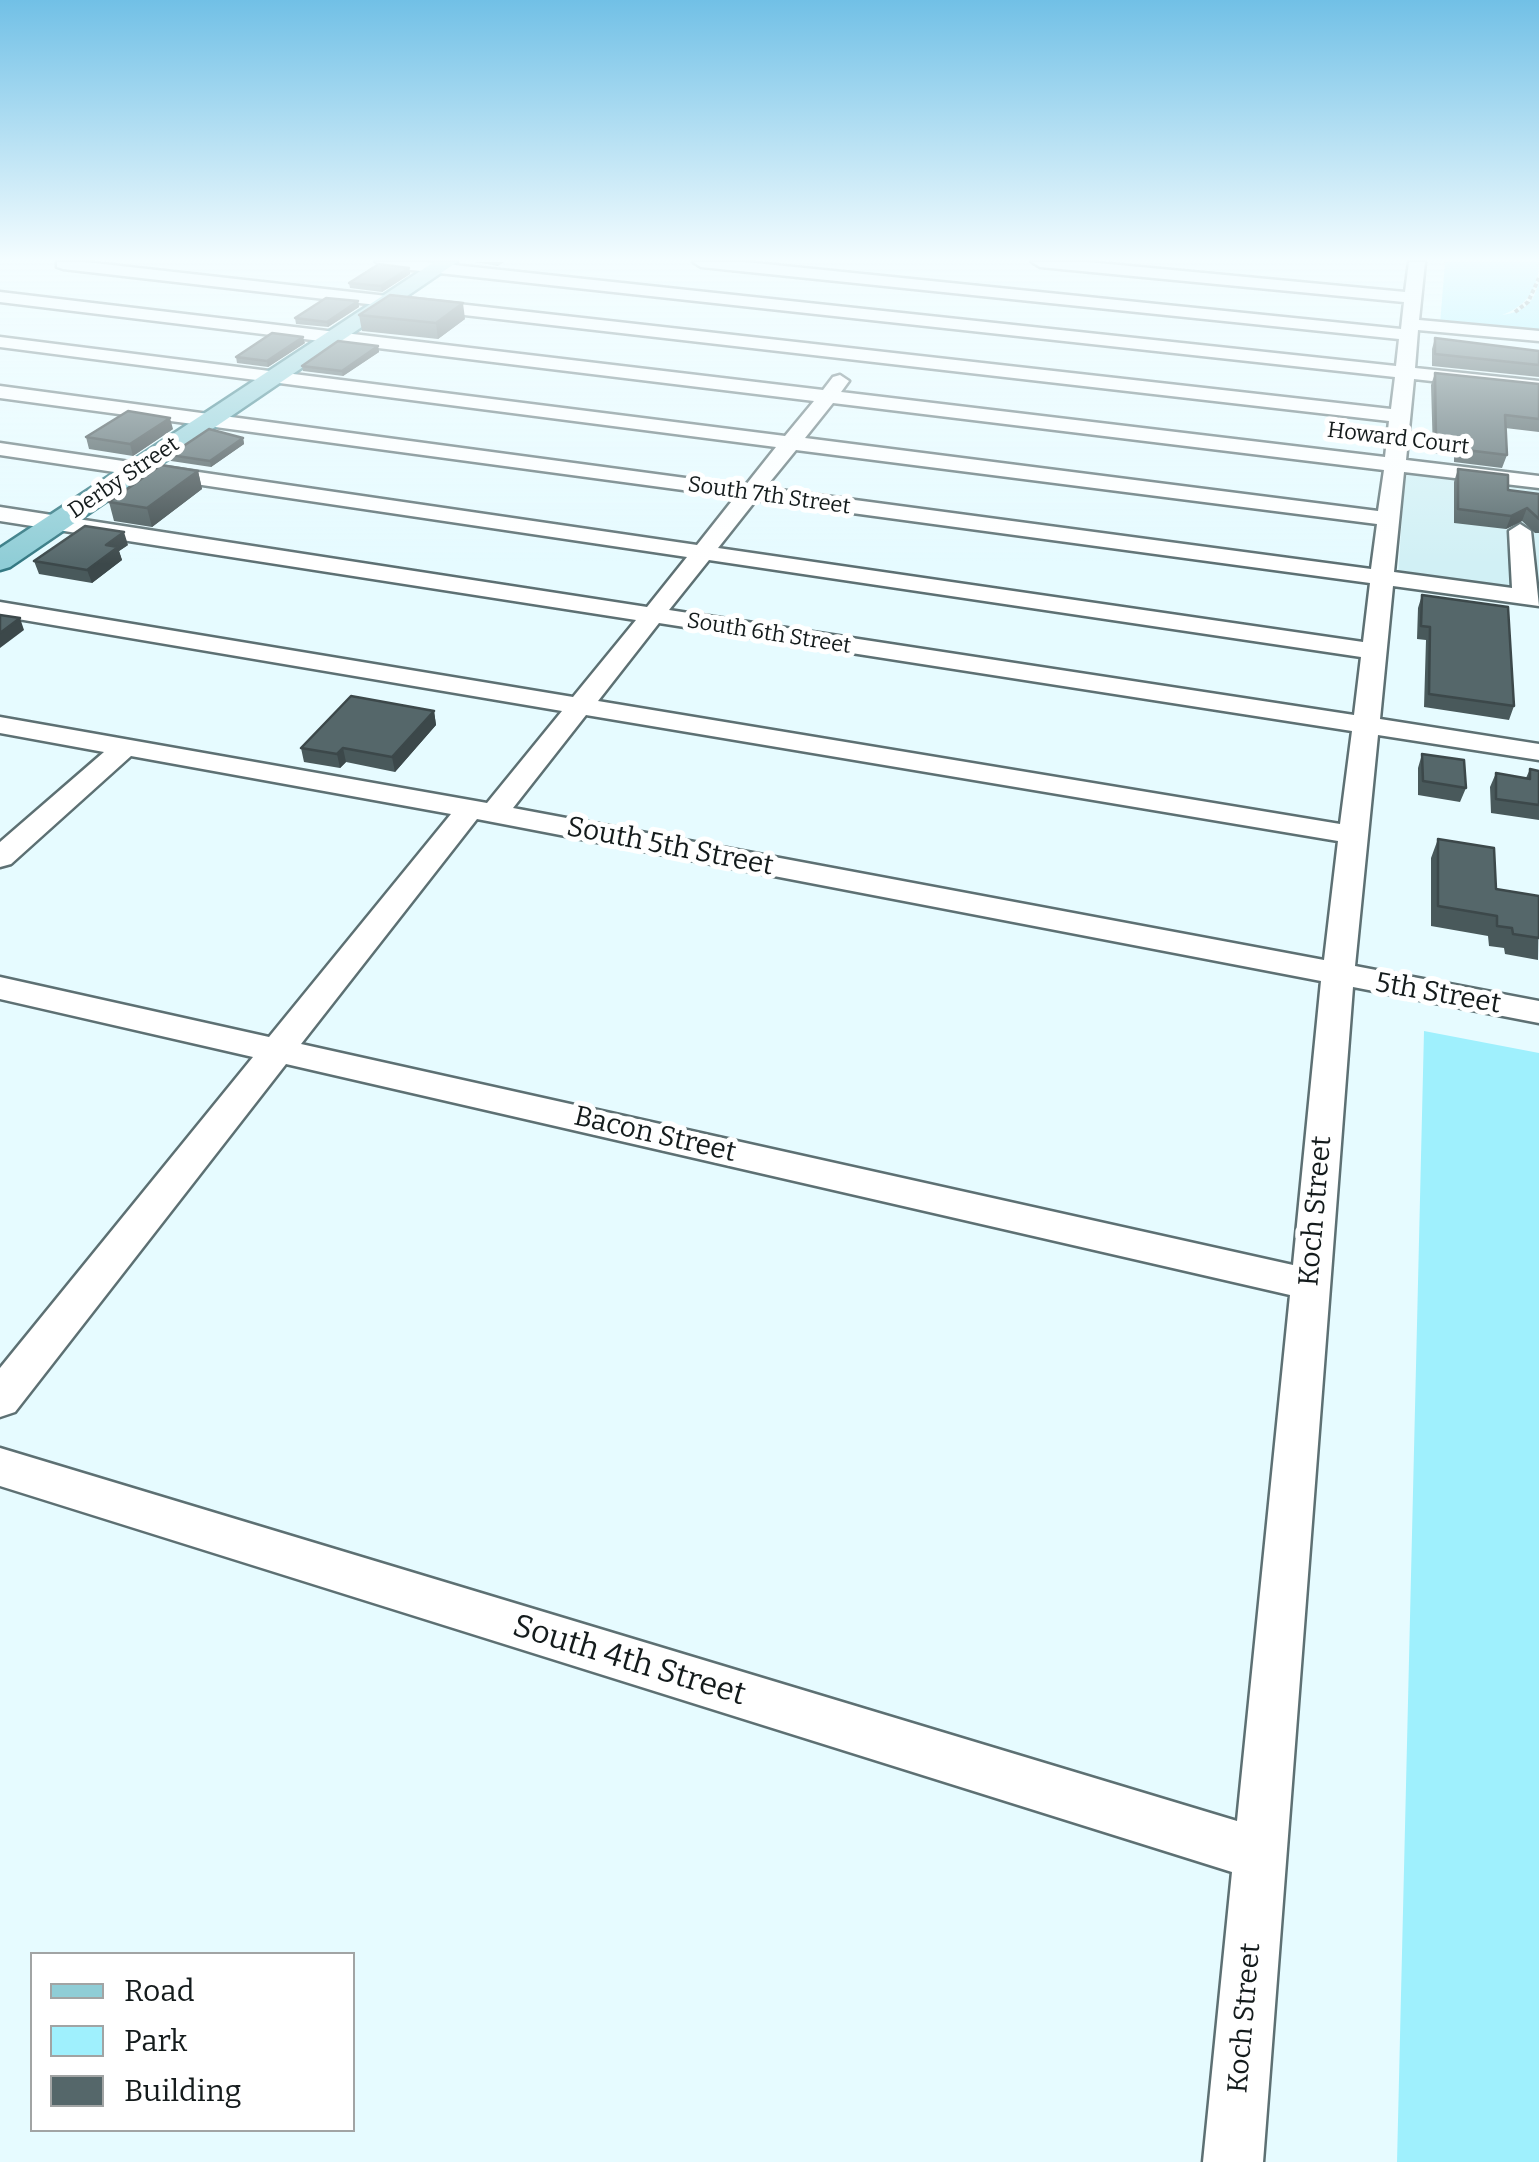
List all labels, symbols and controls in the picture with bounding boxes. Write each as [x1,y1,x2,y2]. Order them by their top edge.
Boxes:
street label: Howard Court [1326,417,1470,461]
street label: Derby Street [64,431,184,525]
street label: South 7th Street [686,472,852,520]
street label: South 6th Street [685,608,853,660]
street label: South 5th Street [564,811,776,883]
street label: 5th Street [1373,966,1503,1022]
street label: Bacon Street [571,1100,739,1170]
street label: Koch Street [1293,1134,1339,1288]
street label: South 4th Street [508,1607,750,1715]
street label: Koch Street [1222,1941,1268,2095]
legend [30,1952,355,2132]
text: Road [124,1973,195,2009]
text: Park [124,2023,187,2059]
text: Building [124,2073,242,2109]

